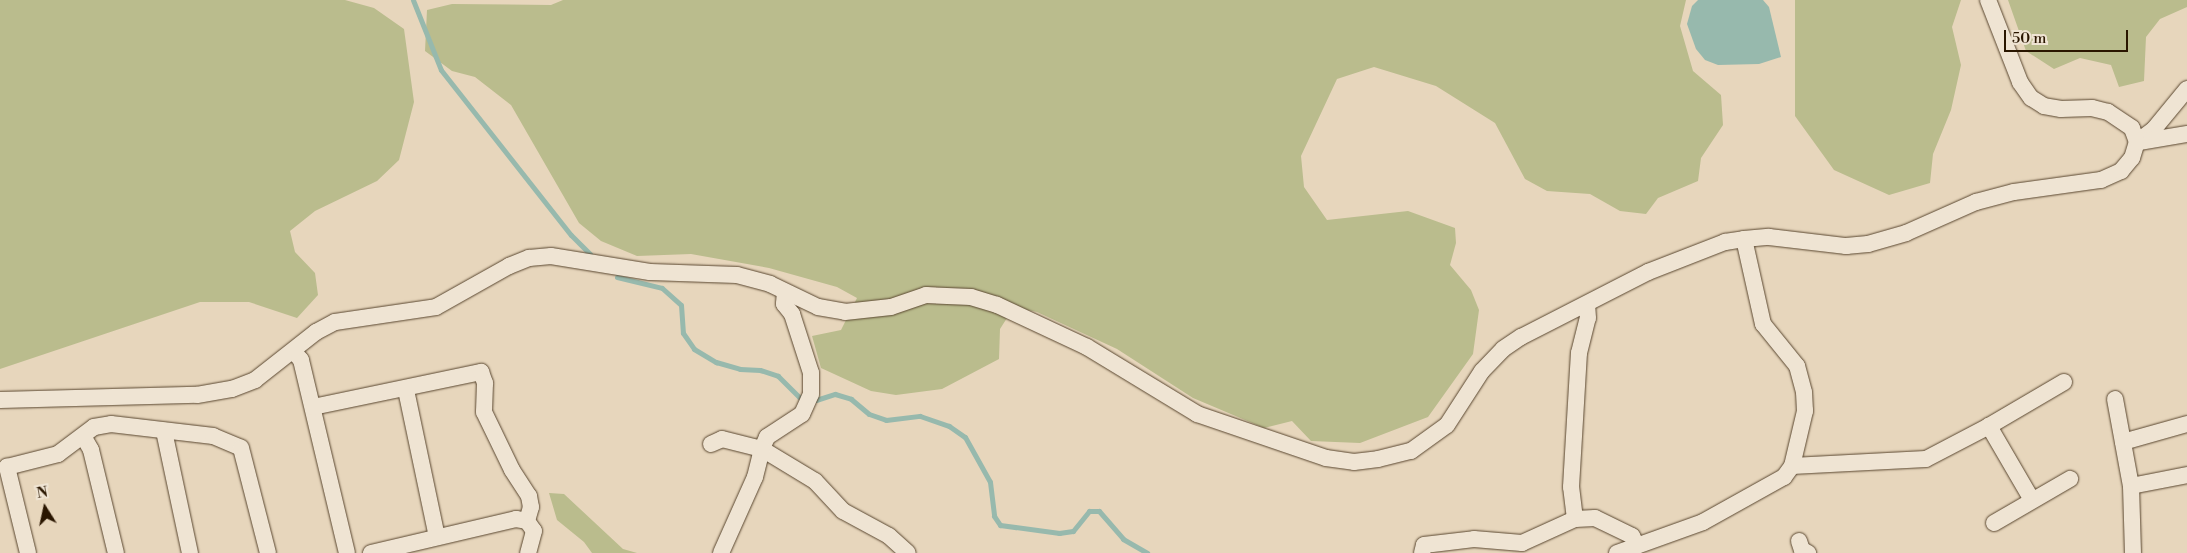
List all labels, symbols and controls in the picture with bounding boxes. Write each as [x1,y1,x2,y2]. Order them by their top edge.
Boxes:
scale bar [2007,20,2131,52]
text: 50 m [2012,29,2046,48]
north arrow [20,483,70,533]
text: N [35,483,49,503]

